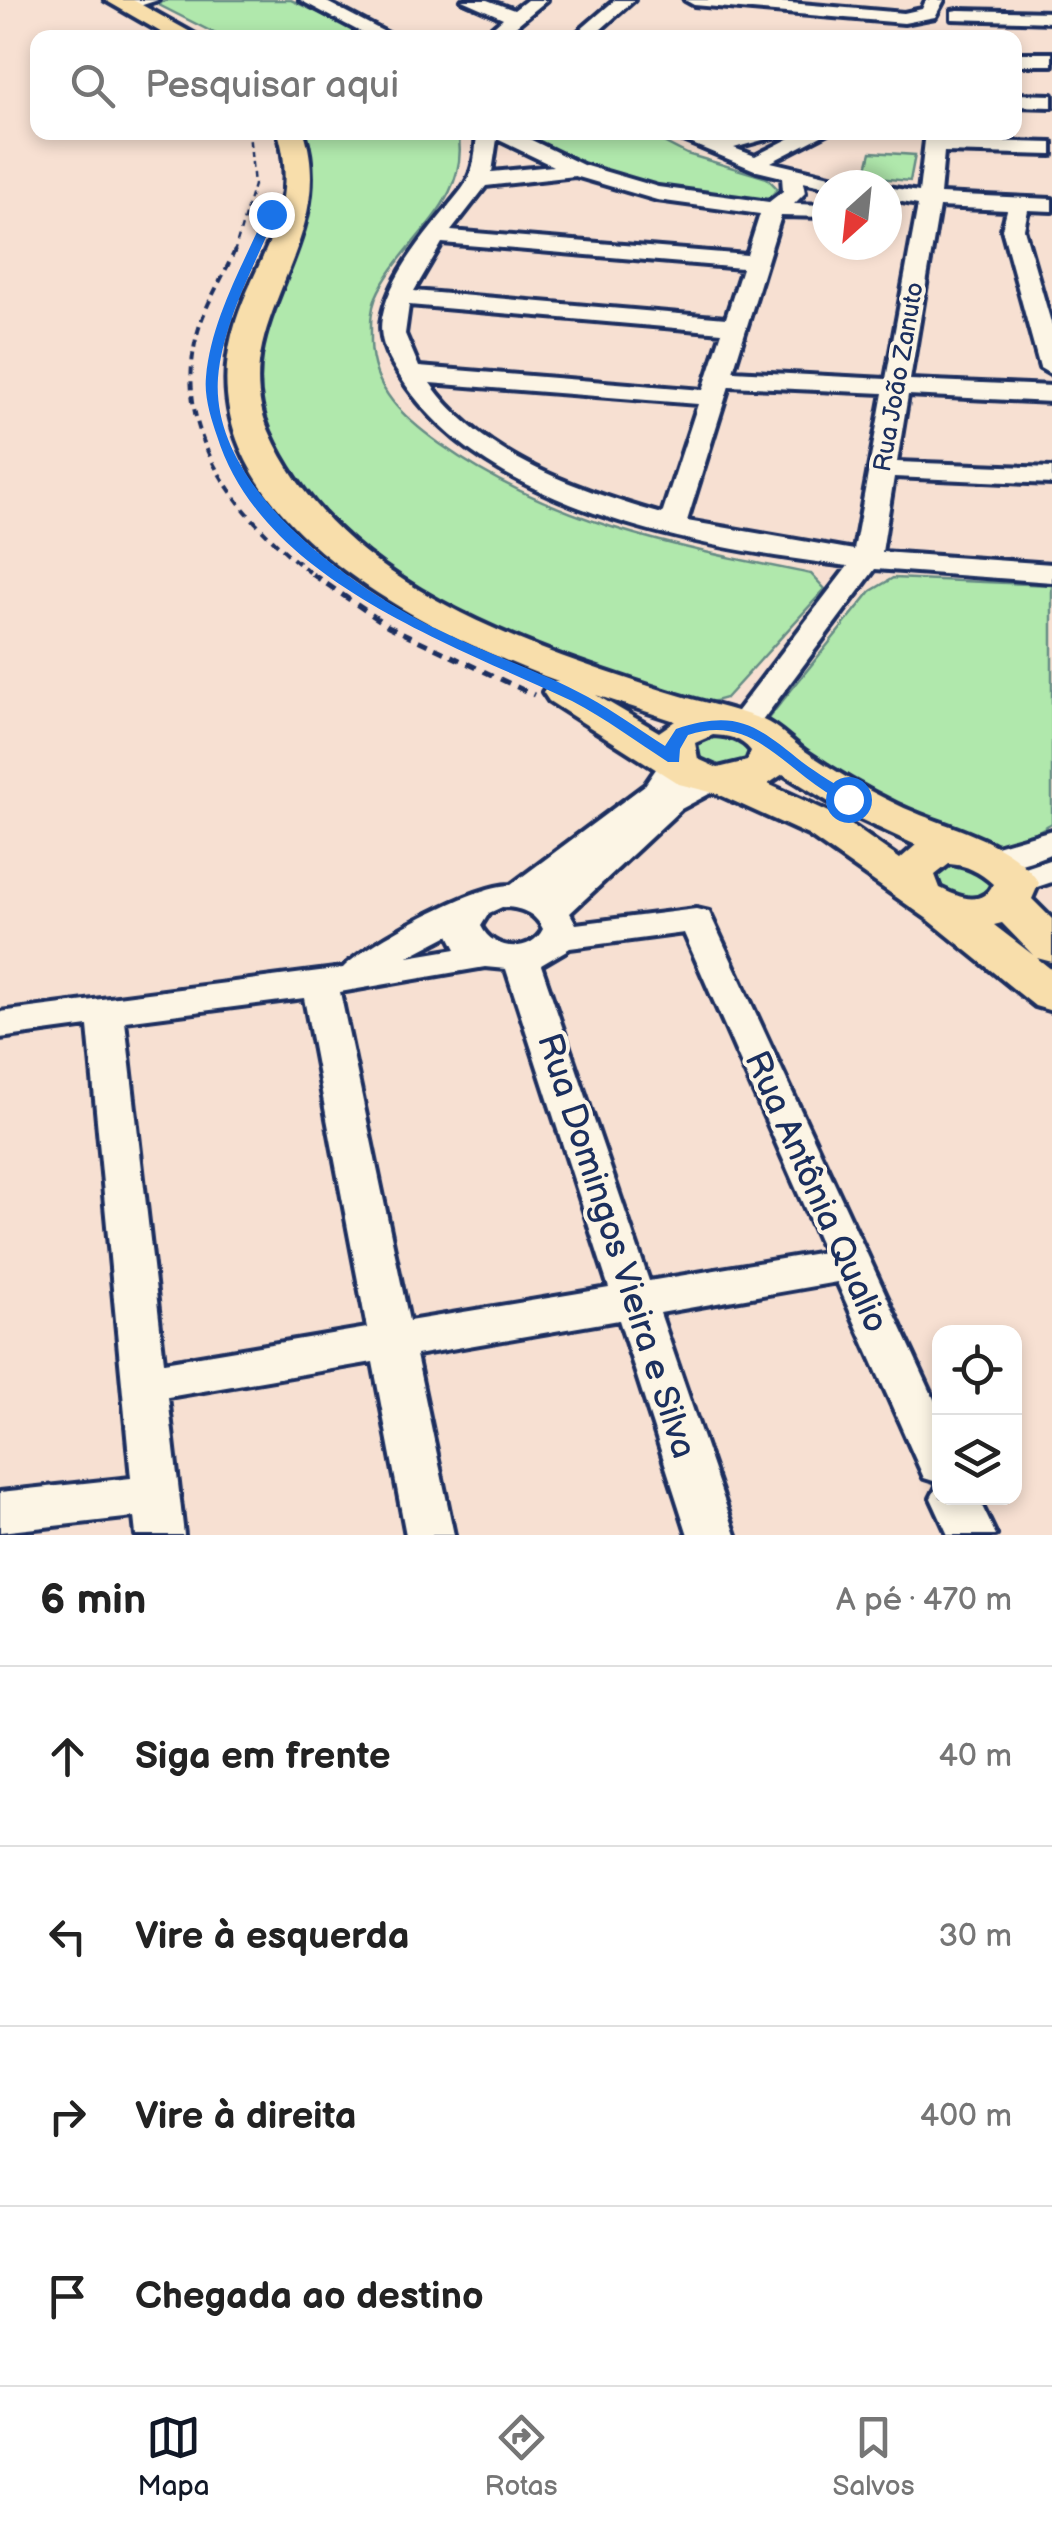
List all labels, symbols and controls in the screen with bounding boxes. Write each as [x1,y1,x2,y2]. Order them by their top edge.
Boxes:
search box [30,30,1022,140]
icon: search [65,58,120,113]
text: Pesquisar aqui [145,63,399,108]
north arrow [812,170,902,260]
route end [249,192,295,238]
street label: Rua João Zanuto [867,280,931,474]
route start [826,777,872,823]
street label: Rua Domingos Vieira e Silva [527,1028,705,1464]
street label: Rua Antônia Qualio [735,1044,897,1340]
map controls [932,1325,1022,1505]
button: locate [932,1325,1022,1415]
button: layers [932,1415,1022,1505]
text: 6 min [40,1575,146,1626]
text: A pé · 470 m [836,1581,1012,1620]
icon: ahead [40,1729,95,1784]
text: Siga em frente [135,1734,391,1779]
text: 40 m [939,1737,1012,1776]
icon: left [40,1909,95,1964]
text: Vire à esquerda [135,1914,410,1959]
text: 30 m [938,1917,1012,1956]
icon: right [40,2089,95,2144]
text: Vire à direita [135,2094,357,2139]
text: 400 m [920,2097,1012,2136]
icon: arrive [40,2269,95,2324]
text: Chegada ao destino [135,2274,484,2319]
tab: Mapa [138,2410,210,2503]
tab: Rotas [485,2410,558,2503]
tab: Salvos [833,2410,915,2503]

